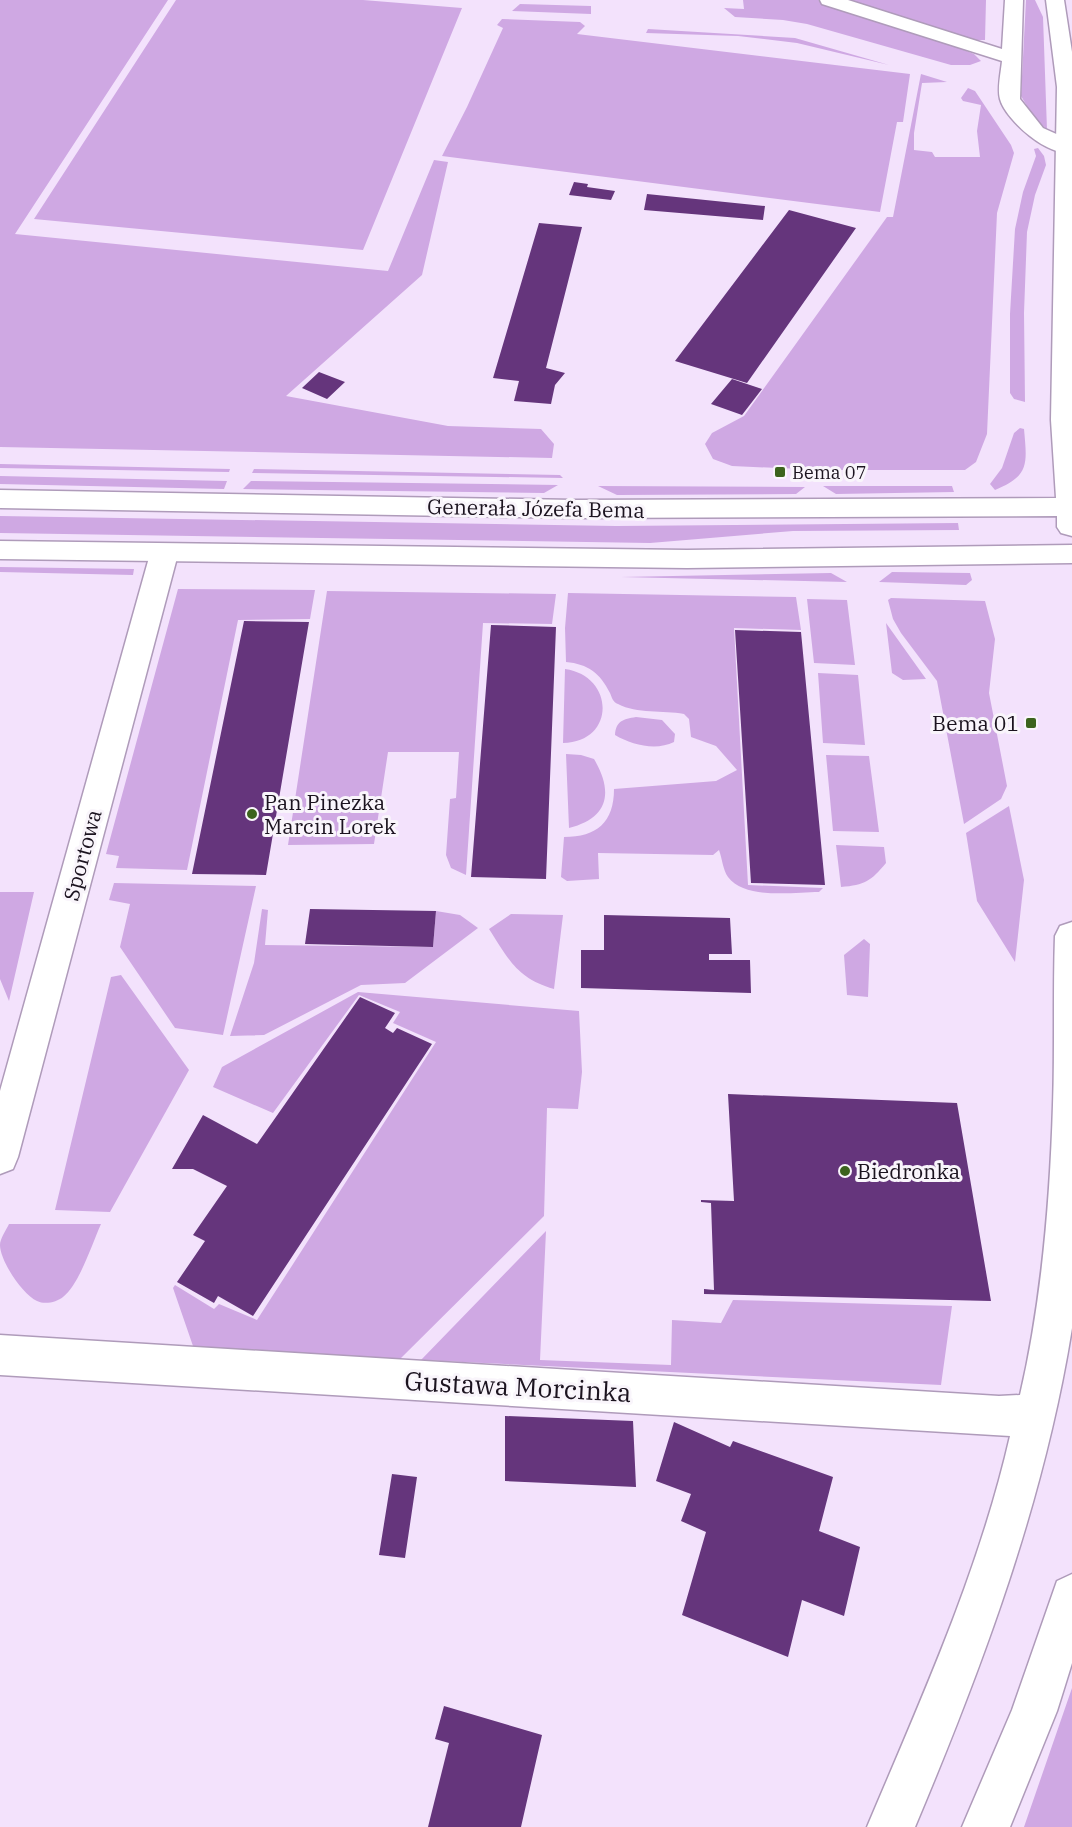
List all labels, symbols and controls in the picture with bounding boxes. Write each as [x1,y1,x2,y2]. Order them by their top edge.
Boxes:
place label: Bema 07 [792,461,866,484]
marker: Bema 07 [773,465,787,479]
street label: Generała Józefa Bema [427,492,645,524]
place label: Bema 01 [932,709,1019,737]
marker: Bema 01 [1024,716,1038,730]
place label: Pan Pinezka Marcin Lorek [264,788,397,840]
street label: Sportowa [56,806,108,904]
marker: Pan Pinezka Marcin Lorek [245,807,259,821]
place label: Biedronka [857,1157,960,1185]
marker: Biedronka [838,1164,852,1178]
street label: Gustawa Morcinka [404,1363,632,1409]

